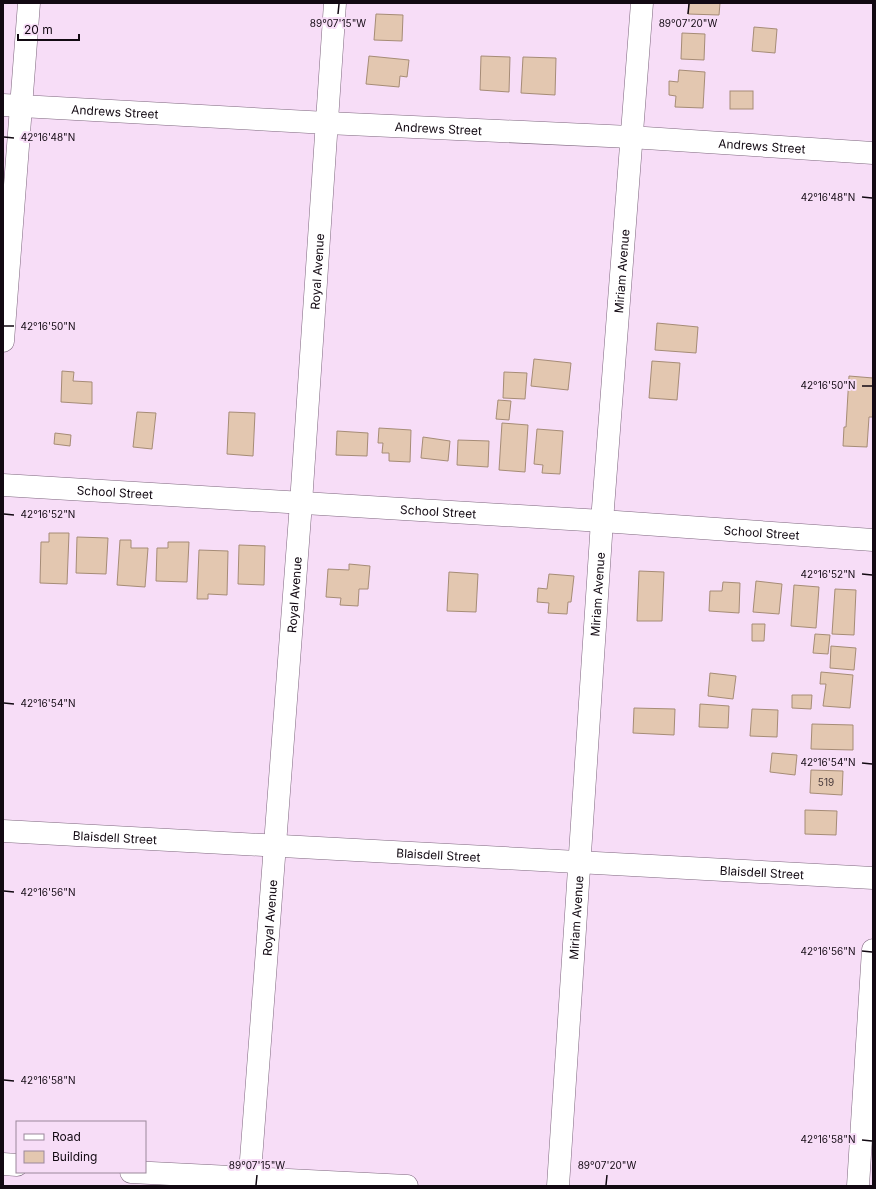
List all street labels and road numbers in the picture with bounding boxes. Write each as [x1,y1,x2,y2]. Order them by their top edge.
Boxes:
street label: Andrews Street [71,101,159,121]
street label: Andrews Street [394,119,482,138]
street label: Andrews Street [718,135,806,156]
street label: Miriam Avenue [611,229,632,314]
street label: Royal Avenue [307,233,327,310]
street label: School Street [76,482,153,501]
street label: School Street [400,501,477,521]
street label: School Street [723,522,800,542]
street label: Miriam Avenue [587,552,607,637]
street label: Royal Avenue [284,556,304,633]
street label: Blaisdell Street [72,827,157,847]
street label: Blaisdell Street [396,845,481,864]
street label: Blaisdell Street [719,862,804,882]
street label: Miriam Avenue [565,875,586,960]
street label: Royal Avenue [259,879,280,956]

